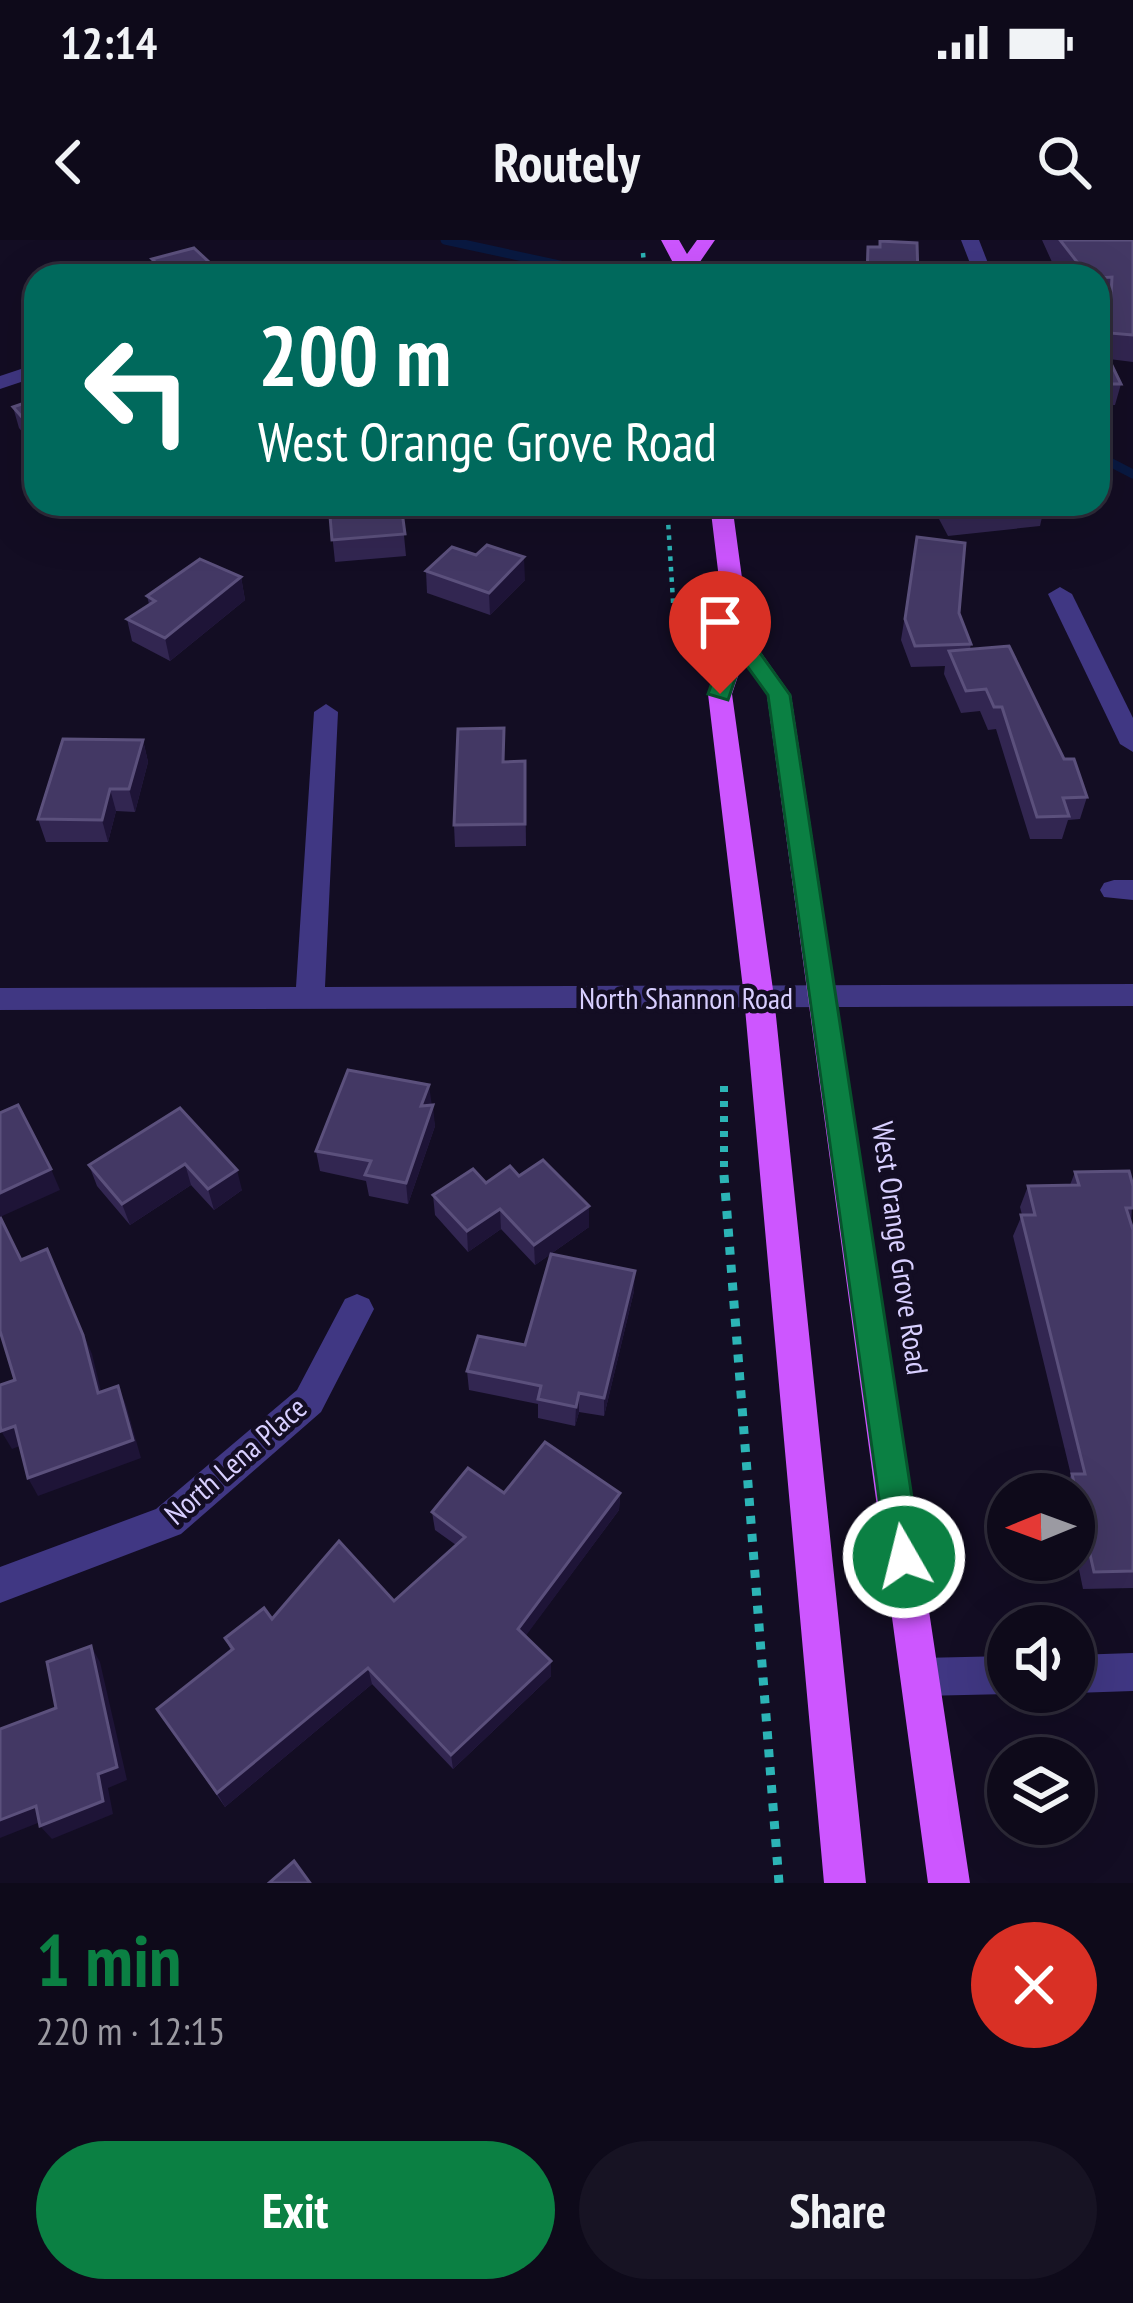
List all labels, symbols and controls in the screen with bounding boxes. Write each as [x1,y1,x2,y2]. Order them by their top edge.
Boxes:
text: 12:14 [60,13,157,71]
text: Routely [493,127,640,197]
icon: back [36,129,102,195]
icon: search [1031,129,1097,195]
text: 200 m [258,300,451,409]
icon: left [60,312,216,468]
text: West Orange Grove Road [258,406,717,476]
pin [669,571,771,694]
icon: arrive [687,589,753,655]
street label: North Shannon Road [579,978,793,1017]
street label: West Orange Grove Road [864,1119,938,1377]
street label: North Lena Place [156,1388,314,1532]
north arrow [987,1473,1095,1581]
map controls [987,1473,1095,1845]
position arrow [841,1494,967,1620]
button: sound [987,1605,1095,1713]
button: layers [987,1737,1095,1845]
text: 1 min [36,1913,181,2006]
button: close [971,1922,1097,2048]
text: 220 m · 12:15 [36,2005,225,2056]
button: Exit [36,2141,555,2279]
button: Share [579,2141,1097,2279]

